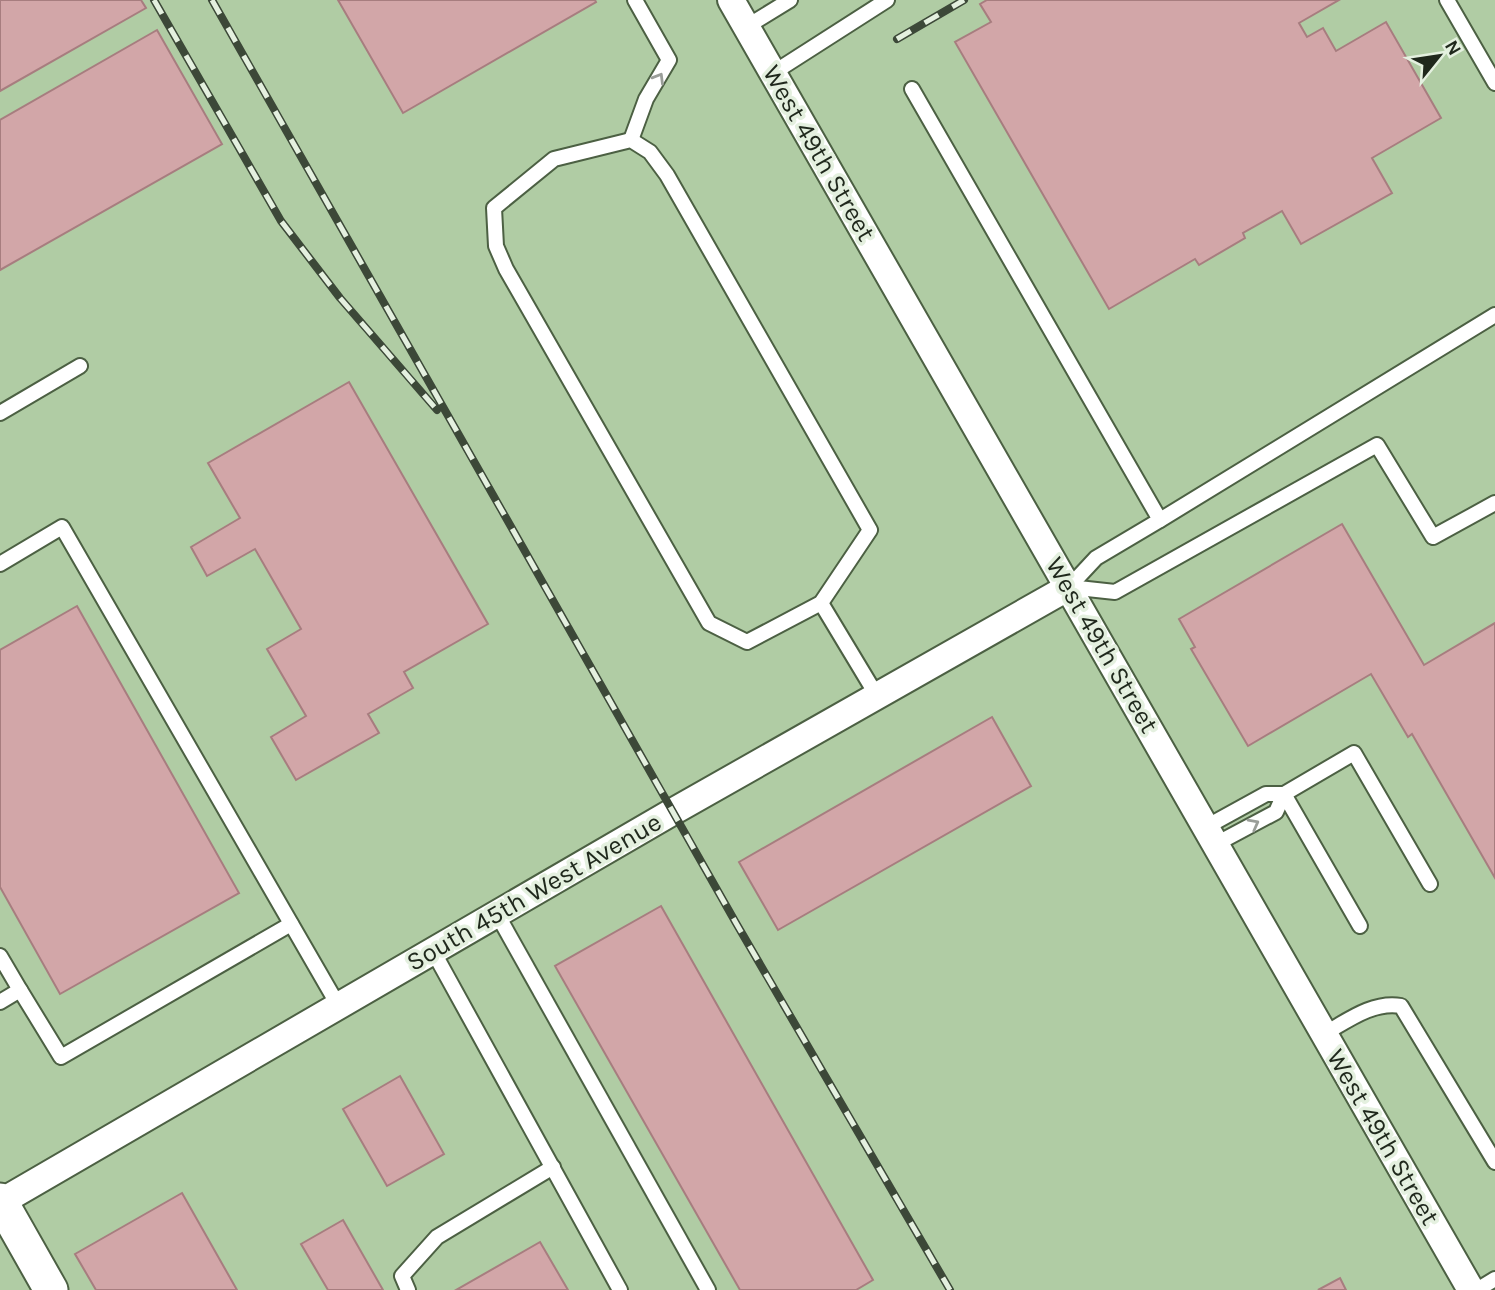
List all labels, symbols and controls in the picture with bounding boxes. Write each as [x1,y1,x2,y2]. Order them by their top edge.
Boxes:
north arrow [1404,21,1474,91]
text: N [1440,37,1466,59]
street label: West 49th Street [756,60,882,247]
one-way arrow [650,73,663,86]
street label: West 49th Street [1039,552,1165,739]
street label: South 45th West Avenue [401,806,667,978]
one-way arrow [1247,818,1260,832]
street label: West 49th Street [1320,1044,1446,1231]

